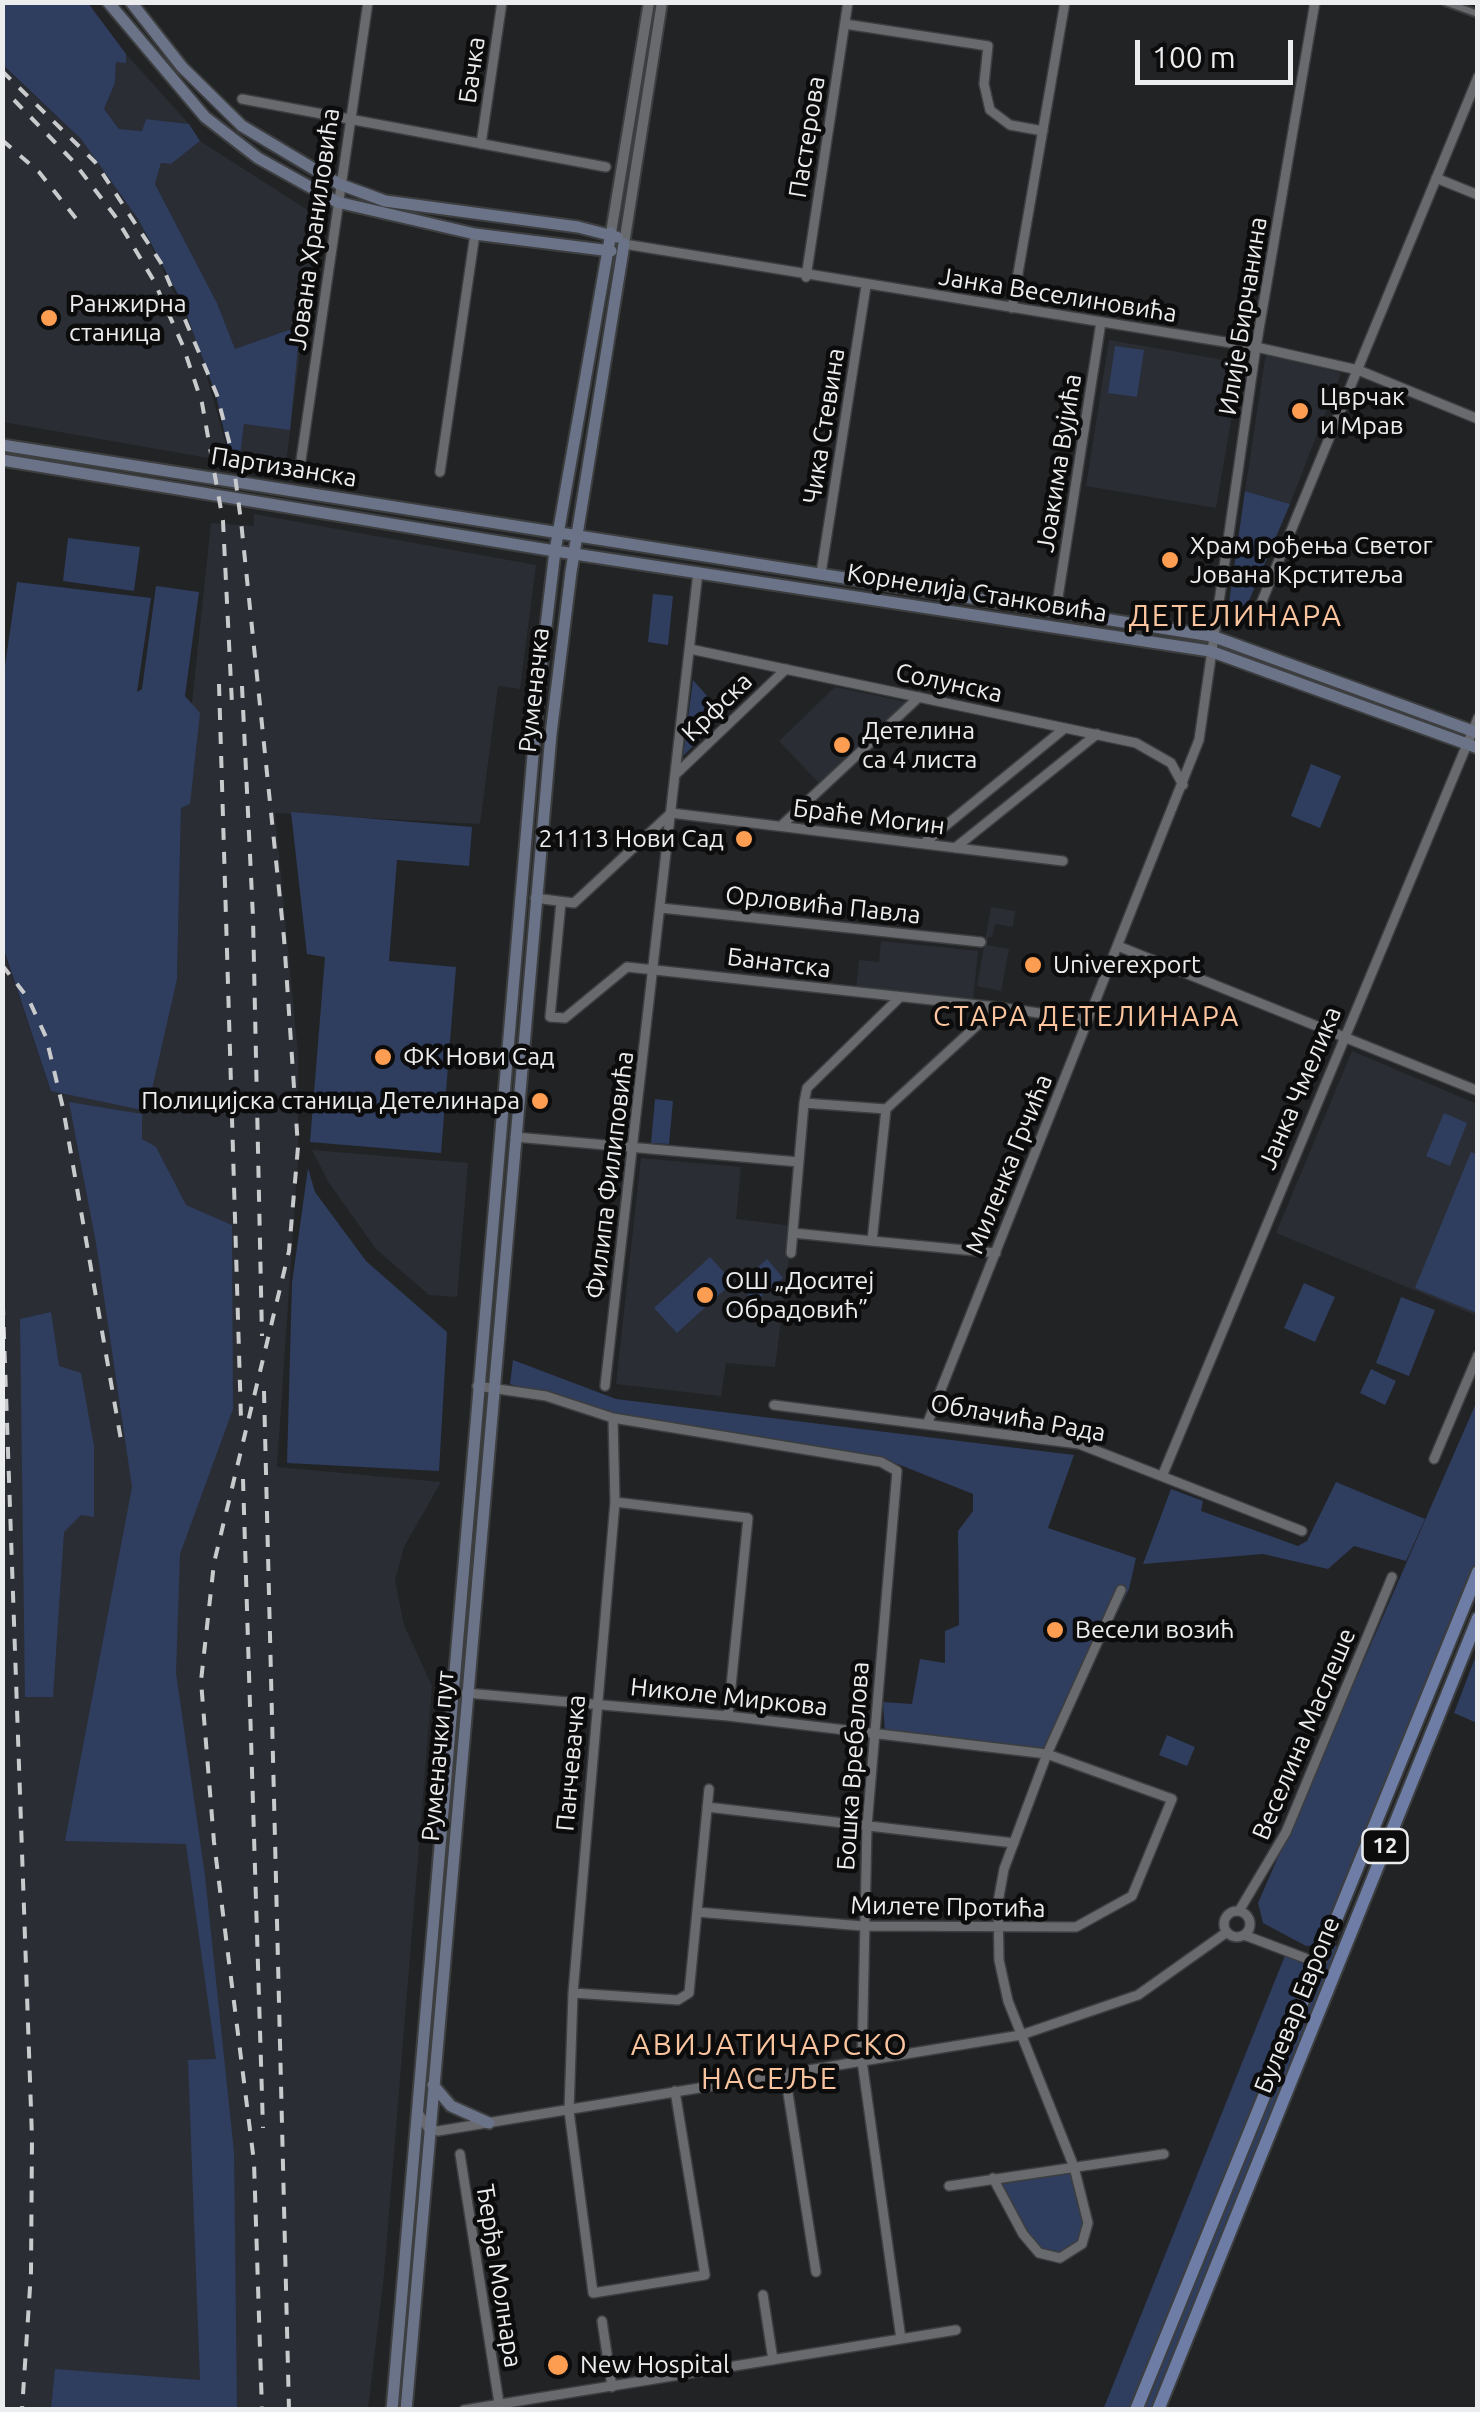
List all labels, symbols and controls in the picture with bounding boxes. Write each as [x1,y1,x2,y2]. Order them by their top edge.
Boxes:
scale bar [1140,20,1298,82]
street label: Бачка [452,35,492,105]
text: 100 m [1152,40,1236,74]
street label: Пастерова [783,74,831,200]
street label: Јована Храниловића [282,106,346,352]
street label: Илије Бирчанина [1213,215,1273,417]
street label: Јанка Веселиновића [937,261,1179,329]
place label: Ранжирна станица [69,289,187,348]
marker: Ранжирна станица [38,307,60,329]
street label: Чика Стевина [797,346,851,506]
street label: Јоакима Вујића [1030,372,1088,554]
place label: Цврчак и Мрав [1320,382,1405,441]
marker: Цврчак и Мрав [1289,400,1311,422]
street label: Партизанска [209,441,359,493]
place label: Храм рођења Светог Јована Крститеља [1190,531,1433,590]
marker: Храм рођења Светог Јована Крститеља [1159,549,1181,571]
street label: Корнелија Станковића [845,558,1109,628]
district label: ДЕТЕЛИНАРА [1128,598,1344,634]
street label: Руменачка [513,626,555,754]
street label: Солунска [893,657,1005,709]
street label: Крфска [676,666,758,748]
place label: Детелина са 4 листа [862,716,977,775]
marker: Детелина са 4 листа [831,734,853,756]
street label: Браће Могин [791,793,947,841]
place label: 21113 Нови Сад [539,824,724,854]
marker: 21113 Нови Сад [733,828,755,850]
street label: Орловића Павла [724,880,922,930]
street label: Банатска [725,942,833,984]
place label: Univerexport [1053,950,1201,980]
marker: Univerexport [1022,954,1044,976]
district label: СТАРА ДЕТЕЛИНАРА [933,1000,1241,1034]
street label: Јанка Чмелика [1252,1002,1348,1174]
place label: ФК Нови Сад [403,1042,555,1072]
marker: ФК Нови Сад [372,1046,394,1068]
street label: Филипа Филиповића [580,1050,640,1300]
street label: Миленка Грчића [959,1070,1059,1258]
place label: Полицијска станица Детелинара [141,1086,520,1116]
marker: Полицијска станица Детелинара [529,1090,551,1112]
place label: ОШ „Доситеј Обрадовић” [725,1266,874,1325]
marker: ОШ „Доситеј Обрадовић” [694,1284,716,1306]
street label: Облачића Рада [928,1388,1108,1448]
place label: Весели возић [1075,1615,1235,1645]
marker: Весели возић [1044,1619,1066,1641]
street label: Веселина Маслеше [1246,1624,1362,1844]
street label: Бошка Вребалова [831,1661,875,1871]
street label: Руменачки пут [416,1669,460,1843]
street label: Николе Миркова [629,1672,829,1722]
street label: Панчевачка [550,1693,592,1833]
road number: 12 [1362,1829,1408,1863]
street label: Милете Протића [850,1890,1046,1924]
street label: Булевар Европе [1248,1912,1346,2098]
district label: АВИЈАТИЧАРСКО НАСЕЉЕ [631,2027,909,2098]
street label: Ђерђа Молнара [470,2182,528,2370]
place label: New Hospital [580,2350,730,2380]
marker: New Hospital [545,2352,571,2378]

